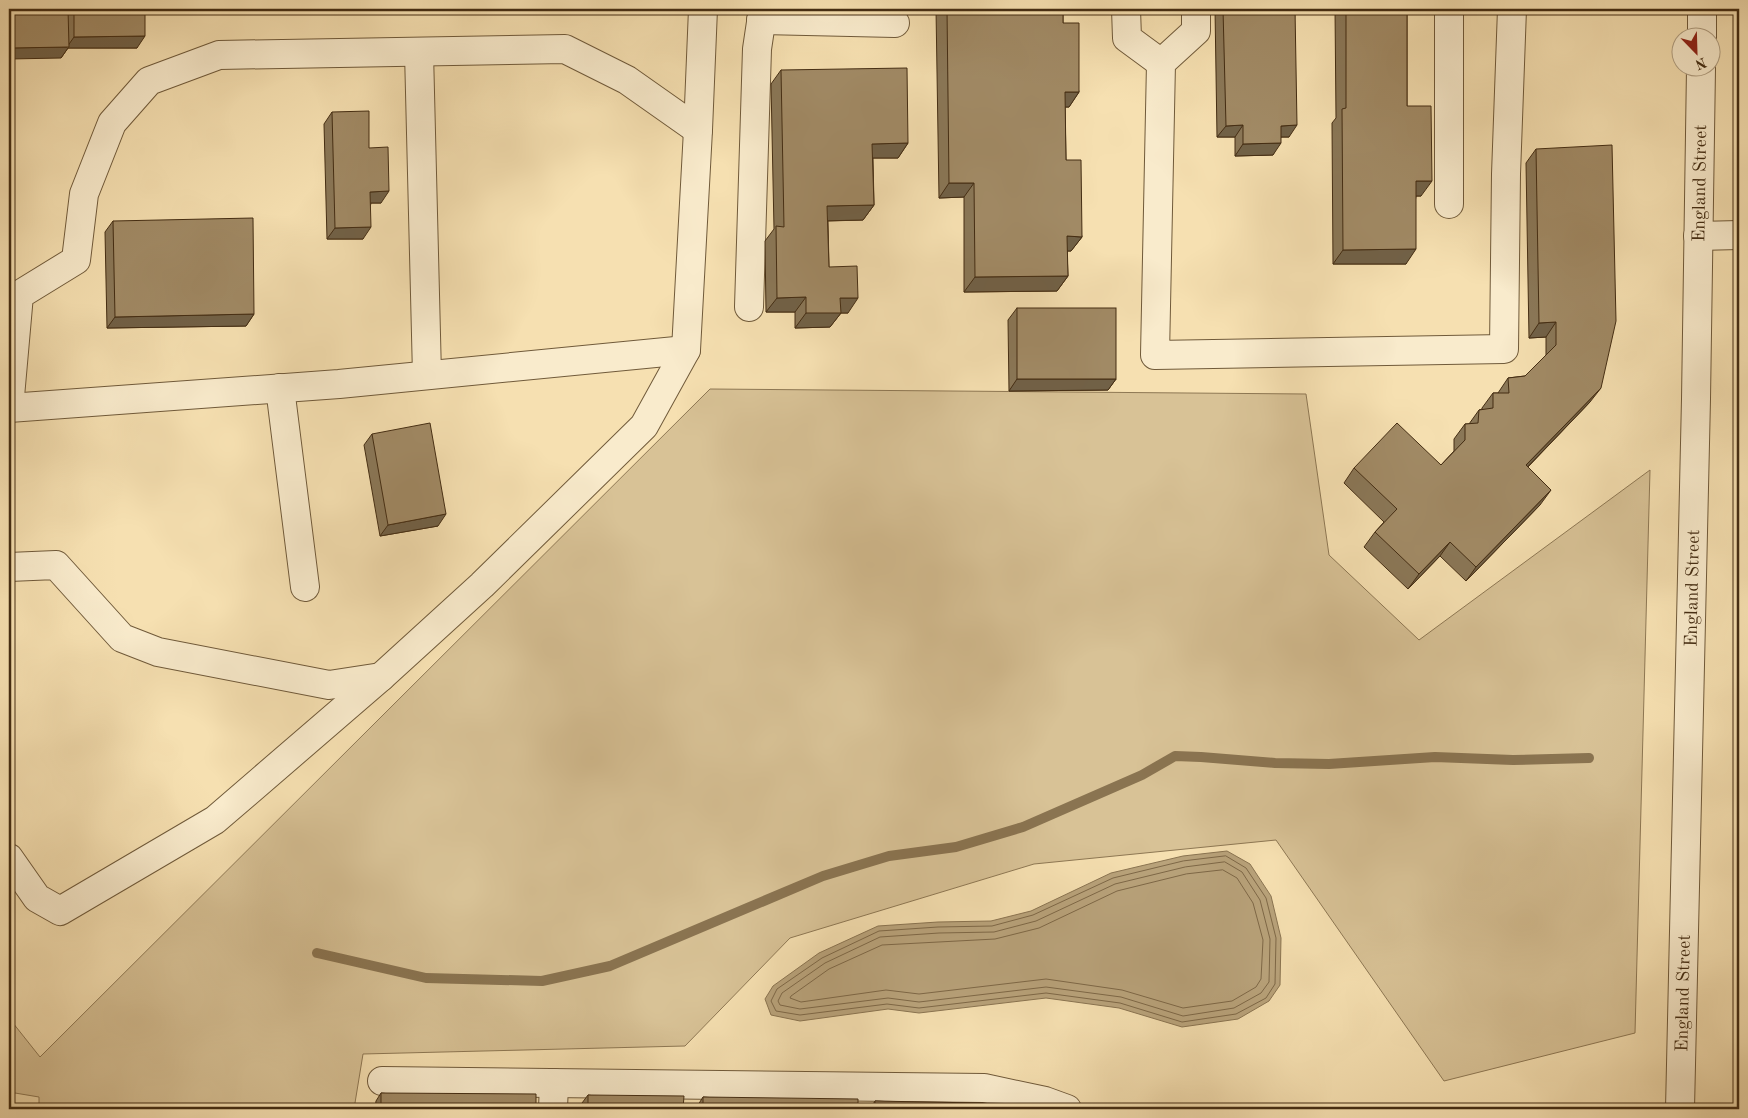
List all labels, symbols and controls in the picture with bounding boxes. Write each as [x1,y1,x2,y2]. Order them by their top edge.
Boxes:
north arrow [1670,28,1720,78]
text: N [1693,55,1708,72]
street label: England Street [1690,124,1710,242]
street label: England Street [1682,529,1703,647]
street label: England Street [1673,934,1694,1052]

